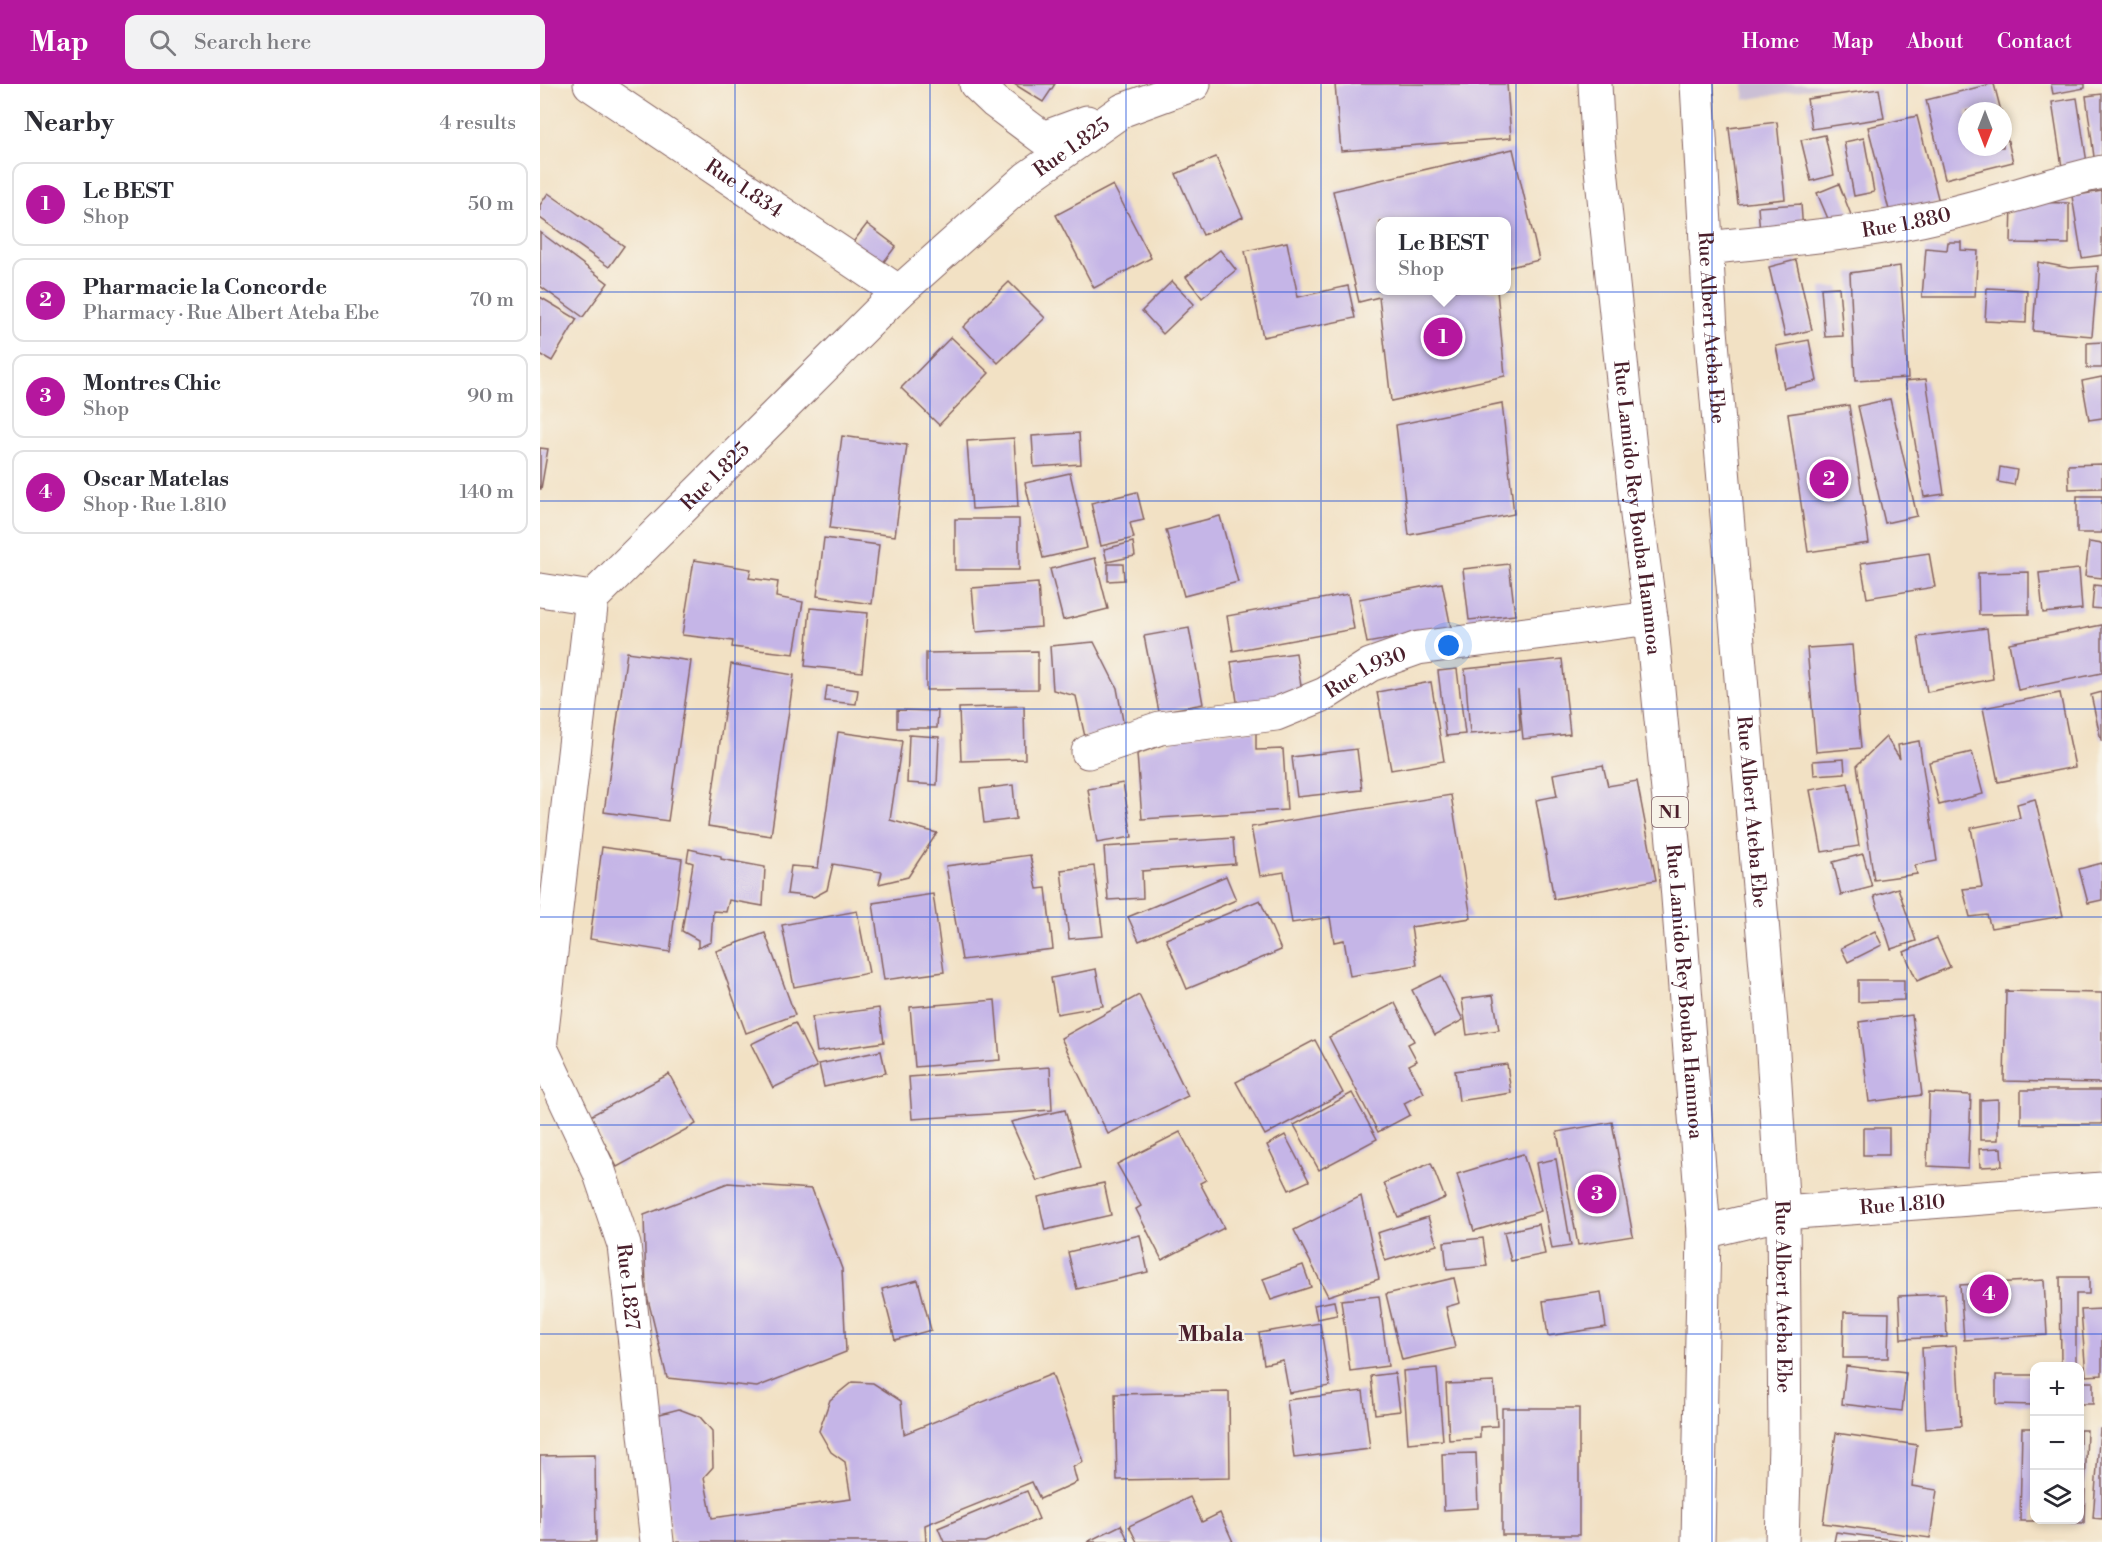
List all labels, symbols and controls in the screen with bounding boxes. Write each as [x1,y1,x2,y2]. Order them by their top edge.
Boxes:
search box [125,15,545,69]
text: Map [30,25,89,60]
icon: search [146,26,179,59]
text: Search here [194,29,311,56]
text: Home [1742,29,1799,55]
text: Map [1832,29,1874,55]
text: About [1907,29,1964,55]
text: Contact [1997,29,2072,55]
north arrow [1958,102,2012,156]
text: Nearby [24,107,114,139]
text: 4 results [439,111,516,136]
street label: Rue 1.825 [1029,112,1115,183]
street label: Rue 1.834 [700,154,787,224]
text: Le BEST [83,178,174,205]
text: 1 [41,192,50,217]
text: 50 m [468,192,514,217]
street label: Rue 1.880 [1860,203,1954,244]
text: Shop [83,205,129,230]
popup [1376,217,1511,295]
text: Le BEST [1398,230,1489,257]
street label: Rue Albert Ateba Ebe [1691,231,1730,425]
text: Shop [1398,257,1444,282]
text: Pharmacie la Concorde [83,274,327,301]
text: 2 [39,288,52,313]
text: 70 m [470,288,514,313]
text: Pharmacy · Rue Albert Ateba Ebe [83,301,379,326]
pin: 1 [1424,314,1462,360]
street label: Rue Lamido Rey Bouba Hammoa [1607,359,1666,657]
text: Montres Chic [83,370,221,397]
text: 3 [39,384,52,409]
text: 90 m [467,384,514,409]
text: Shop [83,397,129,422]
street label: Rue 1.825 [676,437,755,517]
pin: 2 [1810,456,1848,502]
text: Oscar Matelas [83,466,229,493]
text: 4 [39,480,52,505]
text: 140 m [459,480,514,505]
text: Shop · Rue 1.810 [83,493,227,518]
your location [1434,631,1463,660]
street label: Rue 1.930 [1320,642,1410,705]
street label: Rue Albert Ateba Ebe [1730,715,1772,909]
road number: N1 [1652,797,1688,827]
street label: Rue Lamido Rey Bouba Hammoa [1659,843,1708,1141]
pin: 3 [1578,1172,1616,1216]
street label: Rue 1.810 [1859,1190,1946,1221]
street label: Rue Albert Ateba Ebe [1768,1200,1796,1393]
street label: Rue 1.827 [610,1242,644,1331]
pin: 4 [1970,1272,2008,1316]
district label: Mbala [1178,1321,1245,1348]
map controls [2030,1362,2084,1524]
button: + [2030,1362,2084,1416]
button: − [2030,1416,2084,1470]
button: layers [2030,1470,2084,1524]

